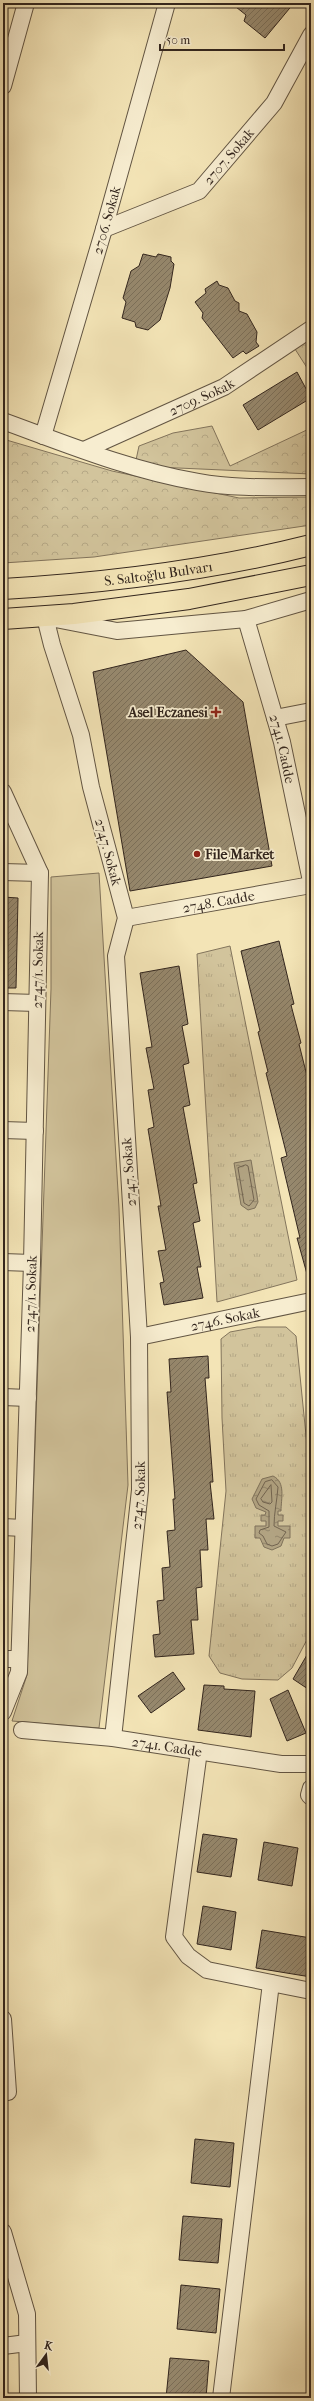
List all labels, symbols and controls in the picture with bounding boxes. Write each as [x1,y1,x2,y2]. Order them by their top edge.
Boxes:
scale bar [160,26,284,52]
text: 50 m [166,33,190,47]
street label: 2707. Sokak [200,124,258,188]
street label: 2706. Sokak [89,183,124,256]
street label: 2709. Sokak [166,374,238,419]
street label: S. Saltoğlu Bulvarı [103,557,214,589]
place label: Asel Eczanesi [127,704,209,721]
marker: Asel Eczanesi [211,707,221,717]
street label: 2741. Cadde [266,712,299,785]
street label: 2747. Sokak [91,817,125,888]
place label: File Market [204,846,275,863]
marker: File Market [192,849,202,859]
street label: 2748. Cadde [181,887,256,916]
street label: 2747/1. Sokak [29,930,47,1009]
street label: 2747. Sokak [118,1136,140,1207]
street label: 2747/1. Sokak [21,1254,41,1333]
street label: 2746. Sokak [189,1303,262,1334]
street label: 2747. Sokak [127,1460,149,1531]
street label: 2741. Cadde [131,1733,203,1760]
north arrow [26,2335,66,2375]
text: K [43,2339,55,2353]

